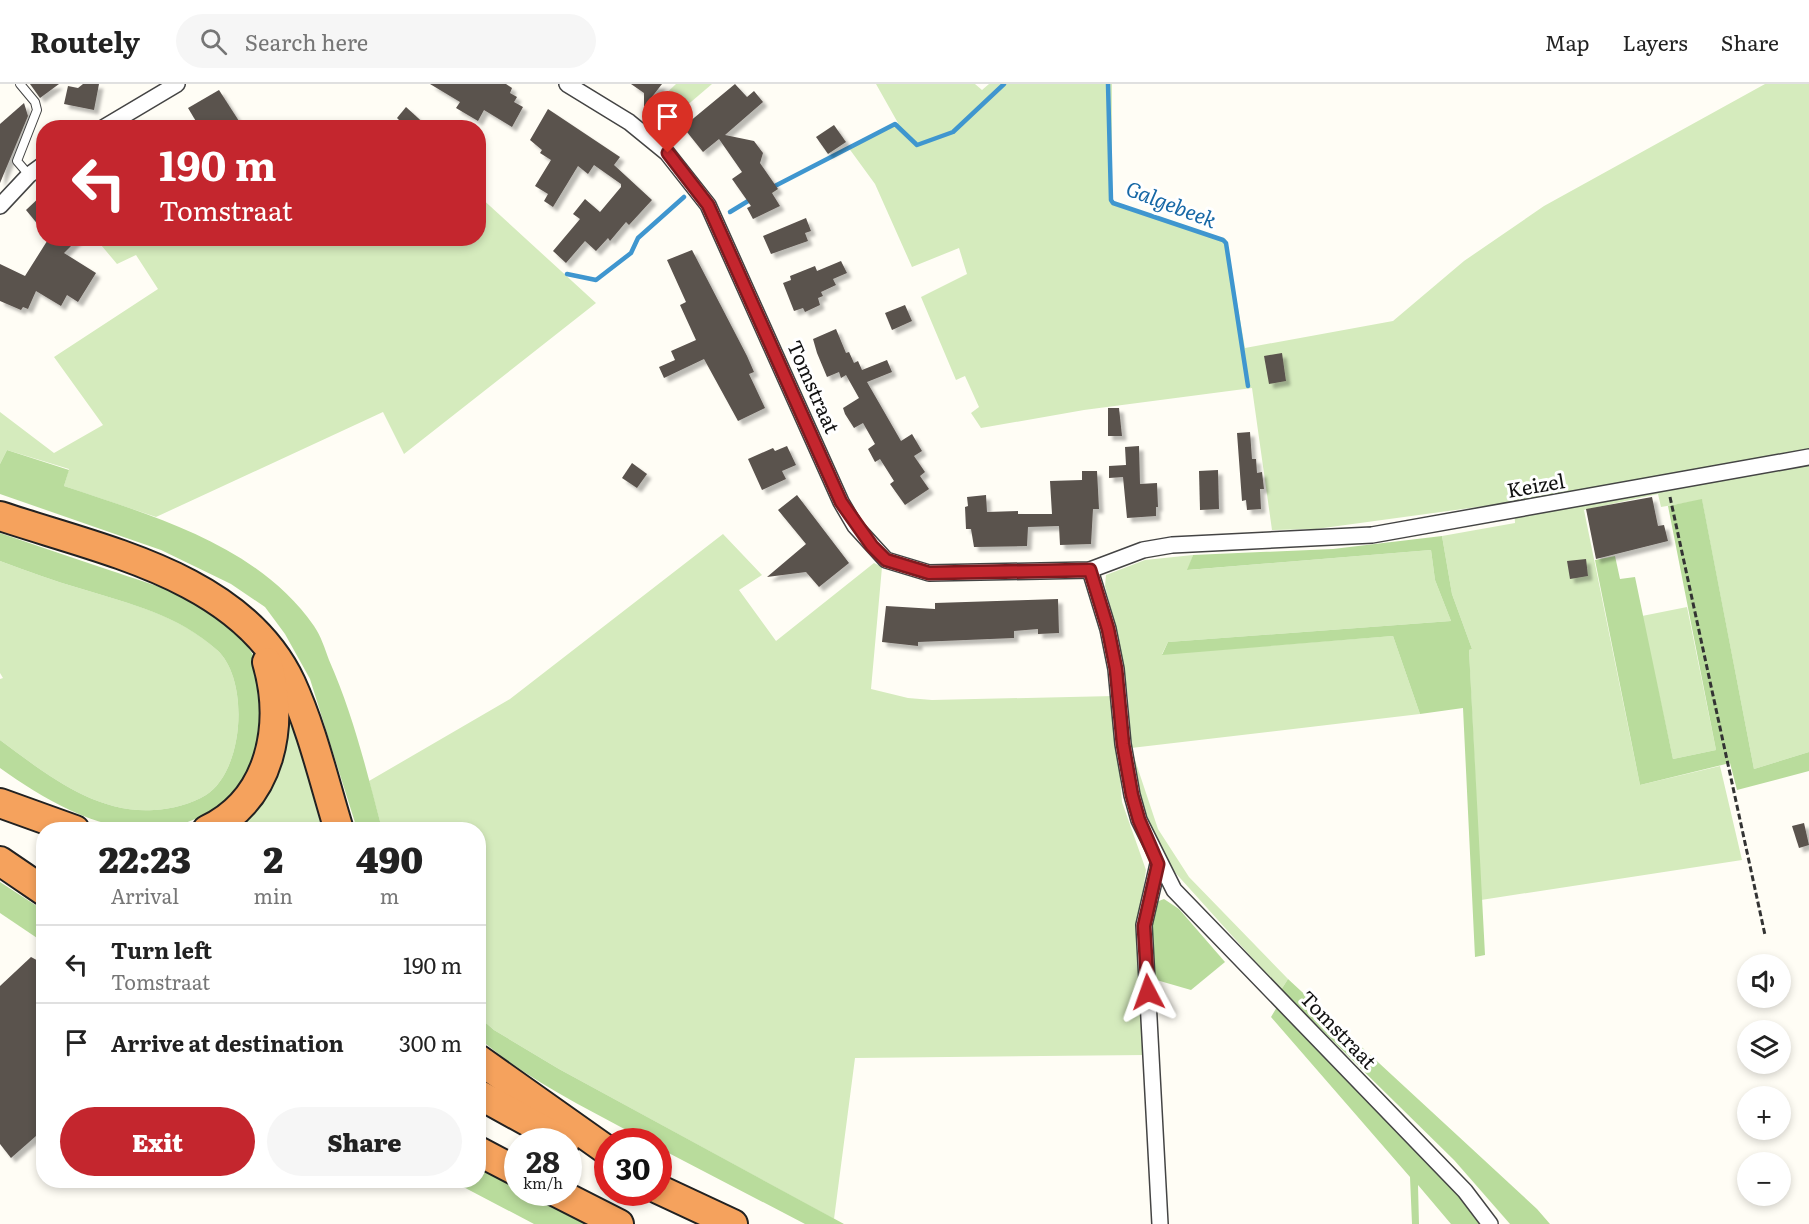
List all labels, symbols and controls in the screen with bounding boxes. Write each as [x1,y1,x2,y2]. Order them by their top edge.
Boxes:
search box [176,14,596,68]
text: Routely [30,20,140,62]
icon: search [197,25,230,58]
text: Search here [245,25,368,58]
text: Map [1545,26,1590,57]
text: Layers [1623,26,1688,57]
text: Share [1721,26,1779,57]
pin [642,91,693,153]
icon: arrive [651,100,684,133]
text: 190 m [159,132,277,194]
icon: left [60,144,138,222]
water label: Galgebeek [1122,171,1222,234]
text: Tomstraat [159,189,293,229]
street label: Tomstraat [781,335,849,438]
street label: Keizel [1504,464,1567,504]
text: 22:23 [99,831,191,884]
text: 2 [263,831,283,884]
text: 490 [356,831,423,884]
text: Arrival [111,880,179,910]
text: min [254,880,293,910]
text: m [380,880,399,910]
text: Turn left [111,933,212,966]
icon: left [60,948,93,981]
text: 190 m [403,948,462,981]
map controls [1737,954,1791,1206]
button: sound [1737,954,1791,1008]
position arrow [1116,960,1180,1024]
text: Tomstraat [111,966,210,996]
street label: Tomstraat [1294,983,1385,1075]
button: layers [1737,1020,1791,1074]
icon: arrive [60,1026,93,1059]
text: Arrive at destination [111,1026,344,1059]
text: 300 m [399,1026,462,1059]
button: + [1737,1086,1791,1140]
button: Exit [60,1107,255,1176]
button: Share [267,1107,462,1176]
speed limit sign: 30 [594,1128,672,1206]
text: 28 [526,1138,560,1182]
button: − [1737,1152,1791,1206]
text: km/h [523,1171,563,1194]

